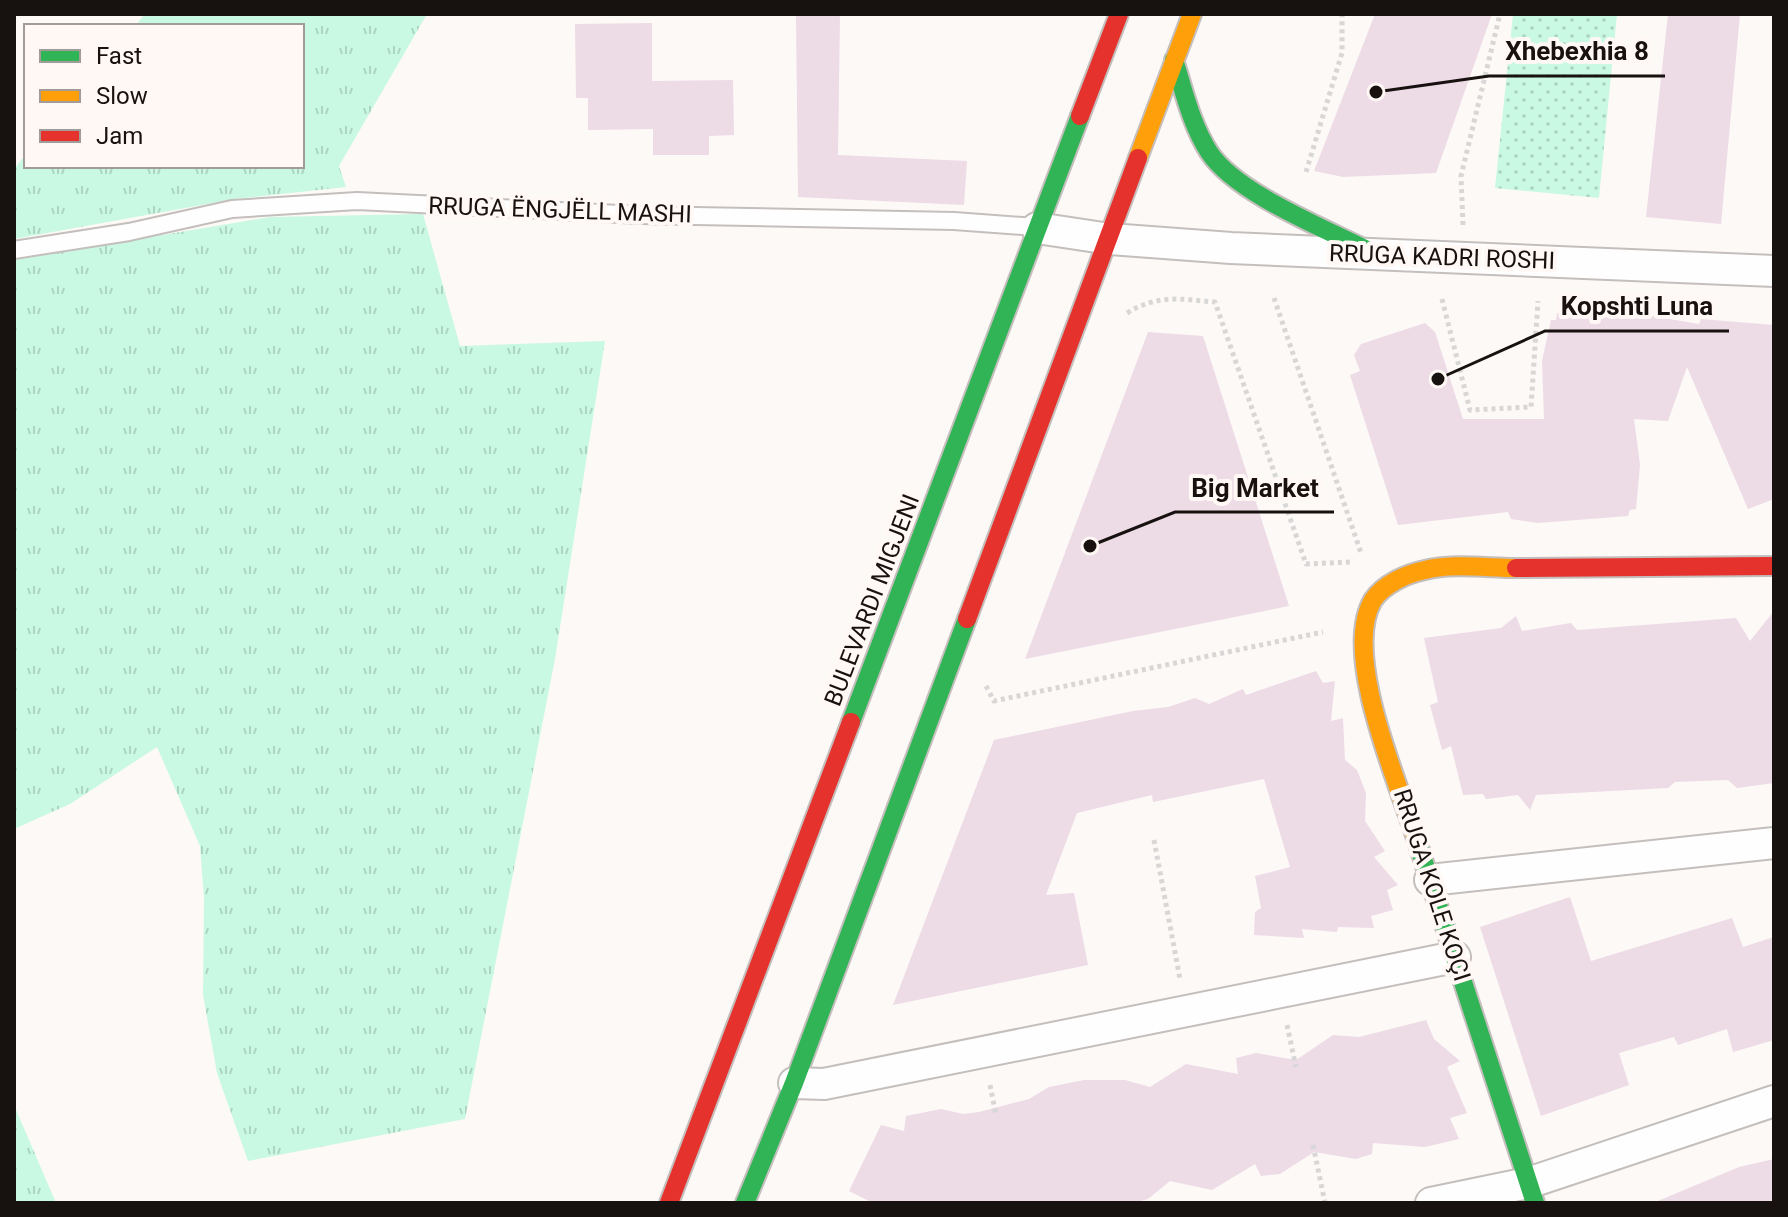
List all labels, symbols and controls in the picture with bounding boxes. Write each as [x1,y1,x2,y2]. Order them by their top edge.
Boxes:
legend [24,24,304,168]
callout: Xhebexhia 8 [1489,26,1665,76]
text: Xhebexhia 8 [1505,36,1649,66]
text: Fast [96,42,142,70]
text: Slow [96,82,148,110]
text: Jam [96,122,143,150]
street label: RRUGA ËNGJËLL MASHI [428,191,692,229]
street label: RRUGA KADRI ROSHI [1329,239,1555,275]
callout: Kopshti Luna [1545,281,1729,331]
text: Kopshti Luna [1561,291,1713,321]
callout: Big Market [1175,462,1334,512]
text: Big Market [1191,473,1319,503]
street label: BULEVARDI MIGJENI [819,490,925,710]
street label: RRUGA KOLE KOÇI [1388,785,1476,985]

